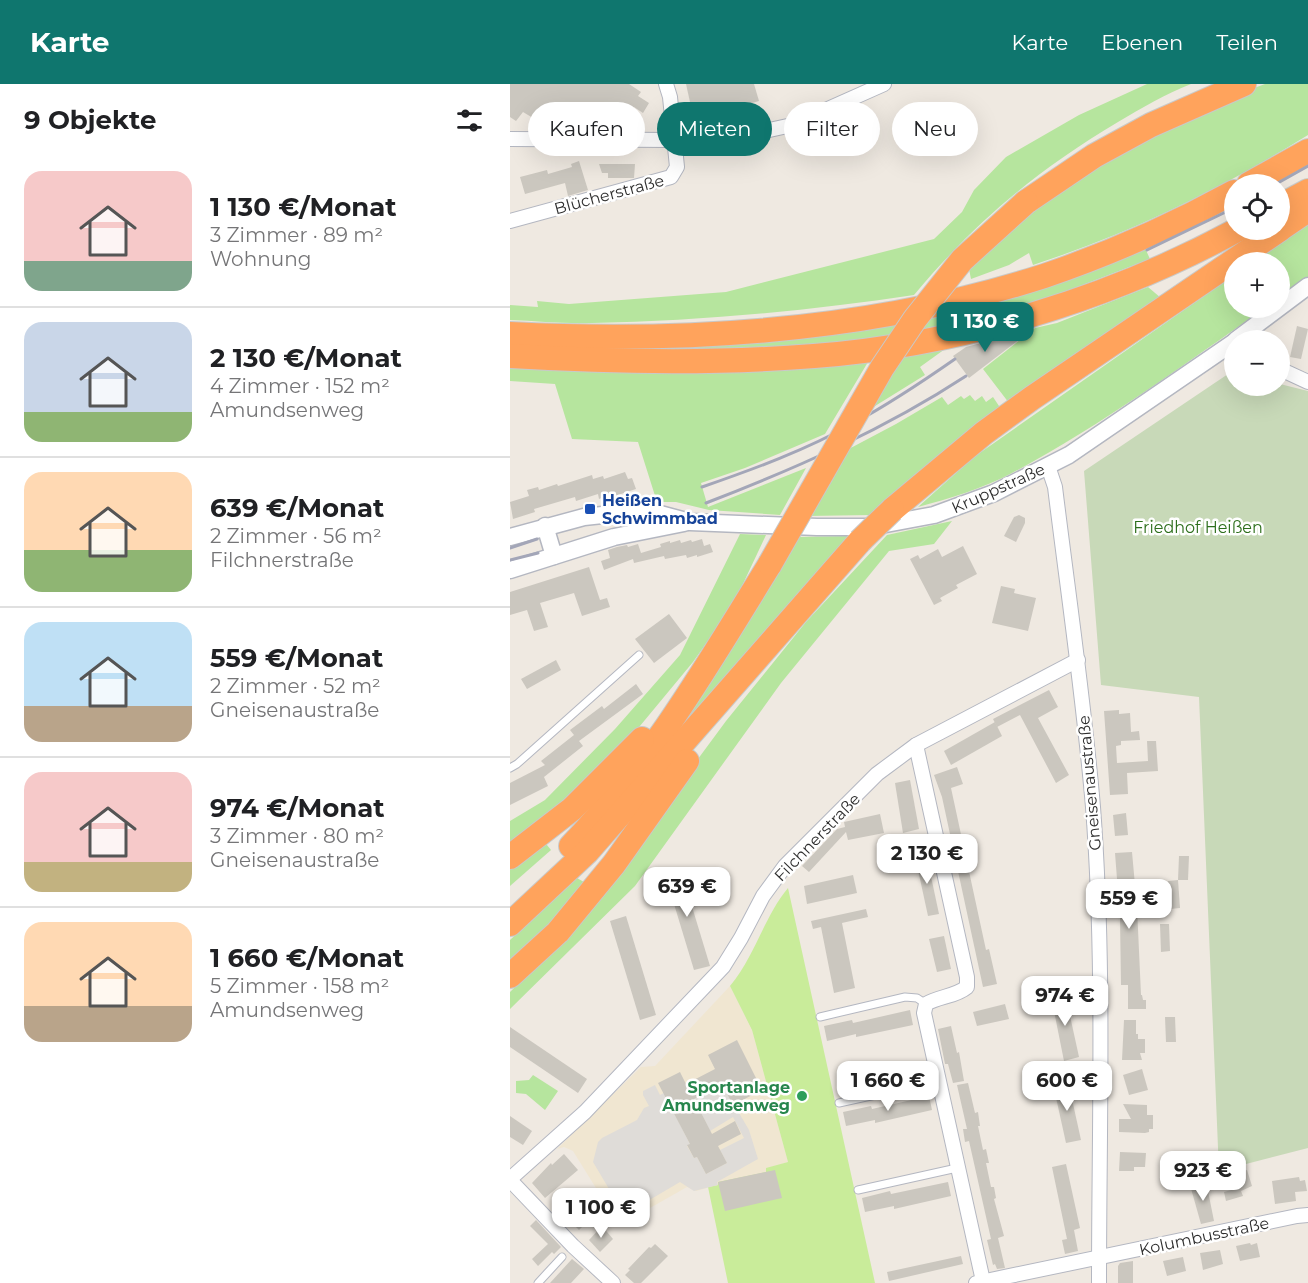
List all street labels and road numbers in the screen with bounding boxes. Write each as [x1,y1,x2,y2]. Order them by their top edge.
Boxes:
street label: Blücherstraße [552,171,666,218]
street label: Kruppstraße [949,459,1048,517]
street label: Gneisenaustraße [1074,715,1105,851]
street label: Filchnerstraße [771,789,864,885]
street label: Kolumbusstraße [1137,1213,1271,1260]

